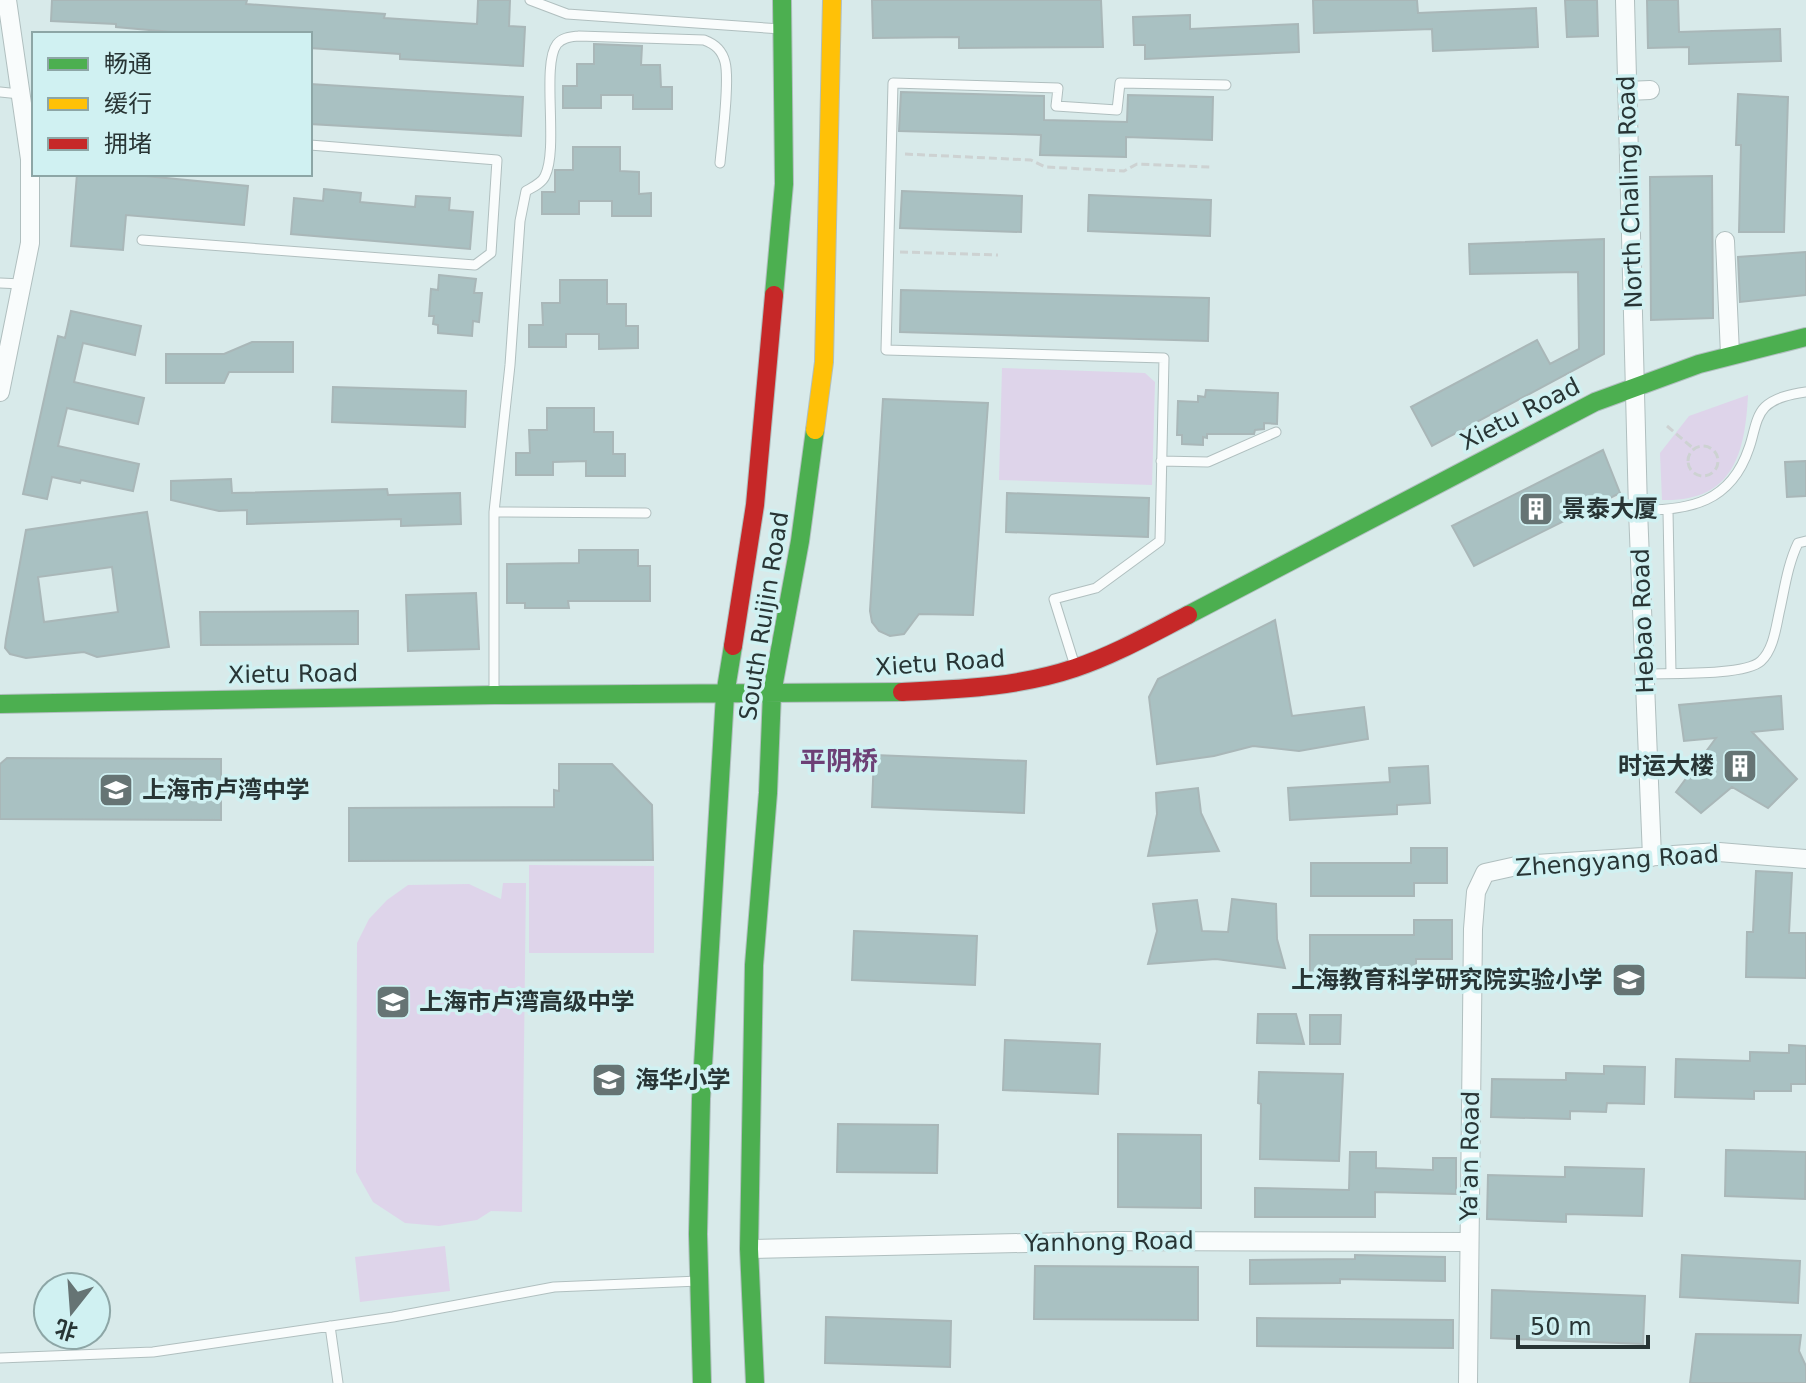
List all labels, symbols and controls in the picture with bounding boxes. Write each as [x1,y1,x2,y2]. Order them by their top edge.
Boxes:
legend [32,32,312,176]
text: 畅通 [104,50,152,78]
street label: North Chaling Road [1612,75,1648,309]
text: 缓行 [104,90,152,118]
text: 拥堵 [104,130,152,158]
street label: Xietu Road [1456,372,1584,456]
building icon: 景泰大厦 [1517,490,1555,528]
place label: 景泰大厦 [1562,495,1658,523]
street label: South Ruijin Road [734,509,794,723]
street label: Hebao Road [1626,548,1660,694]
street label: Xietu Road [874,644,1006,682]
street label: Xietu Road [228,659,358,689]
district label: 平阴桥 [800,746,878,776]
building icon: 时运大楼 [1721,747,1759,785]
place label: 时运大楼 [1618,752,1714,780]
school or university icon: 上海市卢湾中学 [97,771,135,809]
place label: 上海市卢湾中学 [142,776,310,804]
street label: Zhengyang Road [1514,840,1720,882]
school or university icon: 上海教育科学研究院实验小学 [1610,961,1648,999]
place label: 上海教育科学研究院实验小学 [1291,966,1603,994]
school or university icon: 上海市卢湾高级中学 [374,983,412,1021]
place label: 上海市卢湾高级中学 [419,988,635,1016]
school or university icon: 海华小学 [590,1061,628,1099]
place label: 海华小学 [635,1066,731,1094]
street label: Ya'an Road [1455,1091,1485,1222]
street label: Yanhong Road [1023,1227,1194,1257]
north arrow [32,1271,112,1351]
scale bar [1518,1299,1648,1349]
text: 50 m [1530,1313,1592,1341]
text: 北 [52,1314,80,1345]

